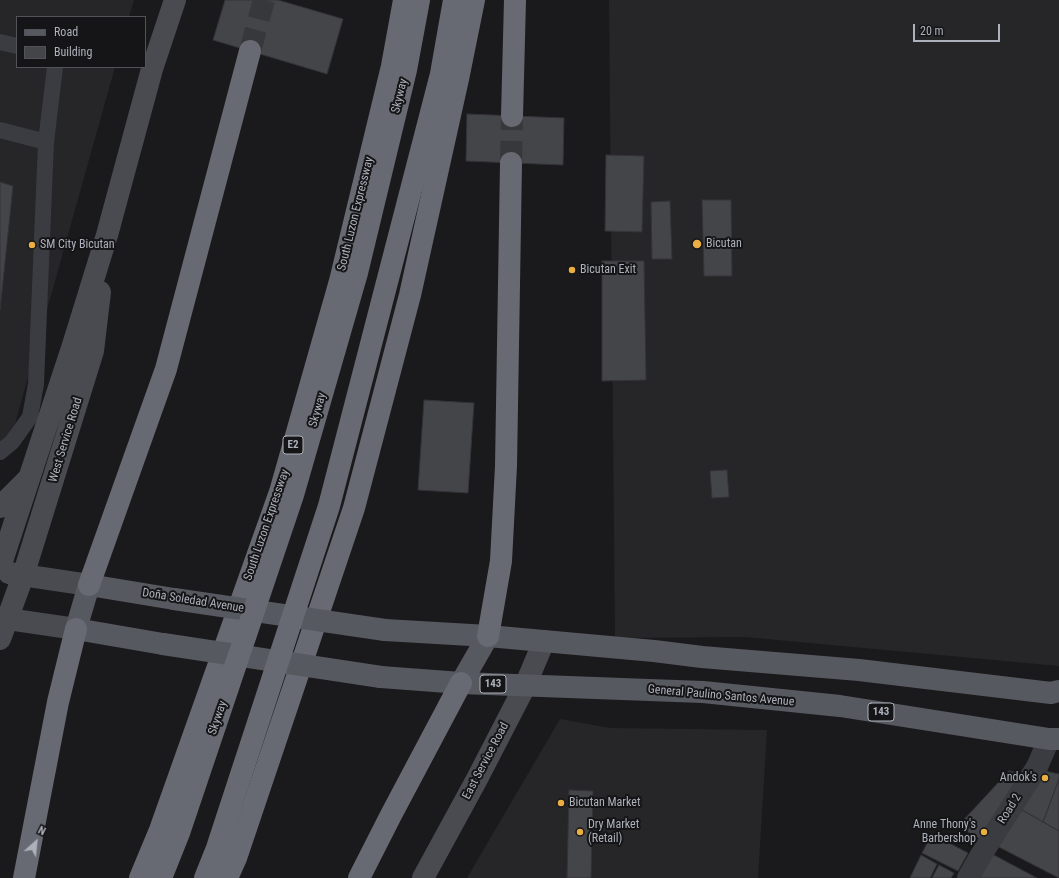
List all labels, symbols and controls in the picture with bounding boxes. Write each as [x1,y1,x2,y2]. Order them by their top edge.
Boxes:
legend [16,16,146,68]
scale bar [915,16,1002,42]
text: 20 m [920,24,944,38]
text: Road [54,25,78,39]
text: Building [54,45,92,59]
street label: Skyway [389,77,411,115]
street label: South Luzon Expressway [335,156,377,272]
place label: Bicutan [706,237,742,251]
place label: SM City Bicutan [40,238,115,252]
marker: Bicutan [691,238,703,250]
marker: SM City Bicutan [27,240,37,250]
place label: Bicutan Exit [580,263,636,277]
marker: Bicutan Exit [567,265,577,275]
street label: Skyway [306,391,330,429]
street label: West Service Road [46,396,86,484]
road number: E2 [283,436,303,454]
street label: South Luzon Expressway [241,467,293,583]
street label: Doña Soledad Avenue [141,586,245,616]
road number: 143 [480,675,506,693]
street label: General Paulino Santos Avenue [647,682,795,710]
street label: Skyway [205,699,231,737]
road number: 143 [868,703,894,721]
street label: East Service Road [460,720,512,802]
place label: Andok's [1000,771,1037,785]
marker: Andok's [1040,773,1050,783]
street label: Road 2 [995,791,1025,827]
place label: Bicutan Market [569,796,640,810]
marker: Bicutan Market [556,798,566,808]
place label: Dry Market (Retail) [588,818,639,846]
place label: Anne Thony's Barbershop [913,818,976,846]
north arrow [16,822,56,862]
text: N [36,824,48,838]
marker: Dry Market (Retail) [575,827,585,837]
marker: Anne Thony's Barbershop [979,827,989,837]

